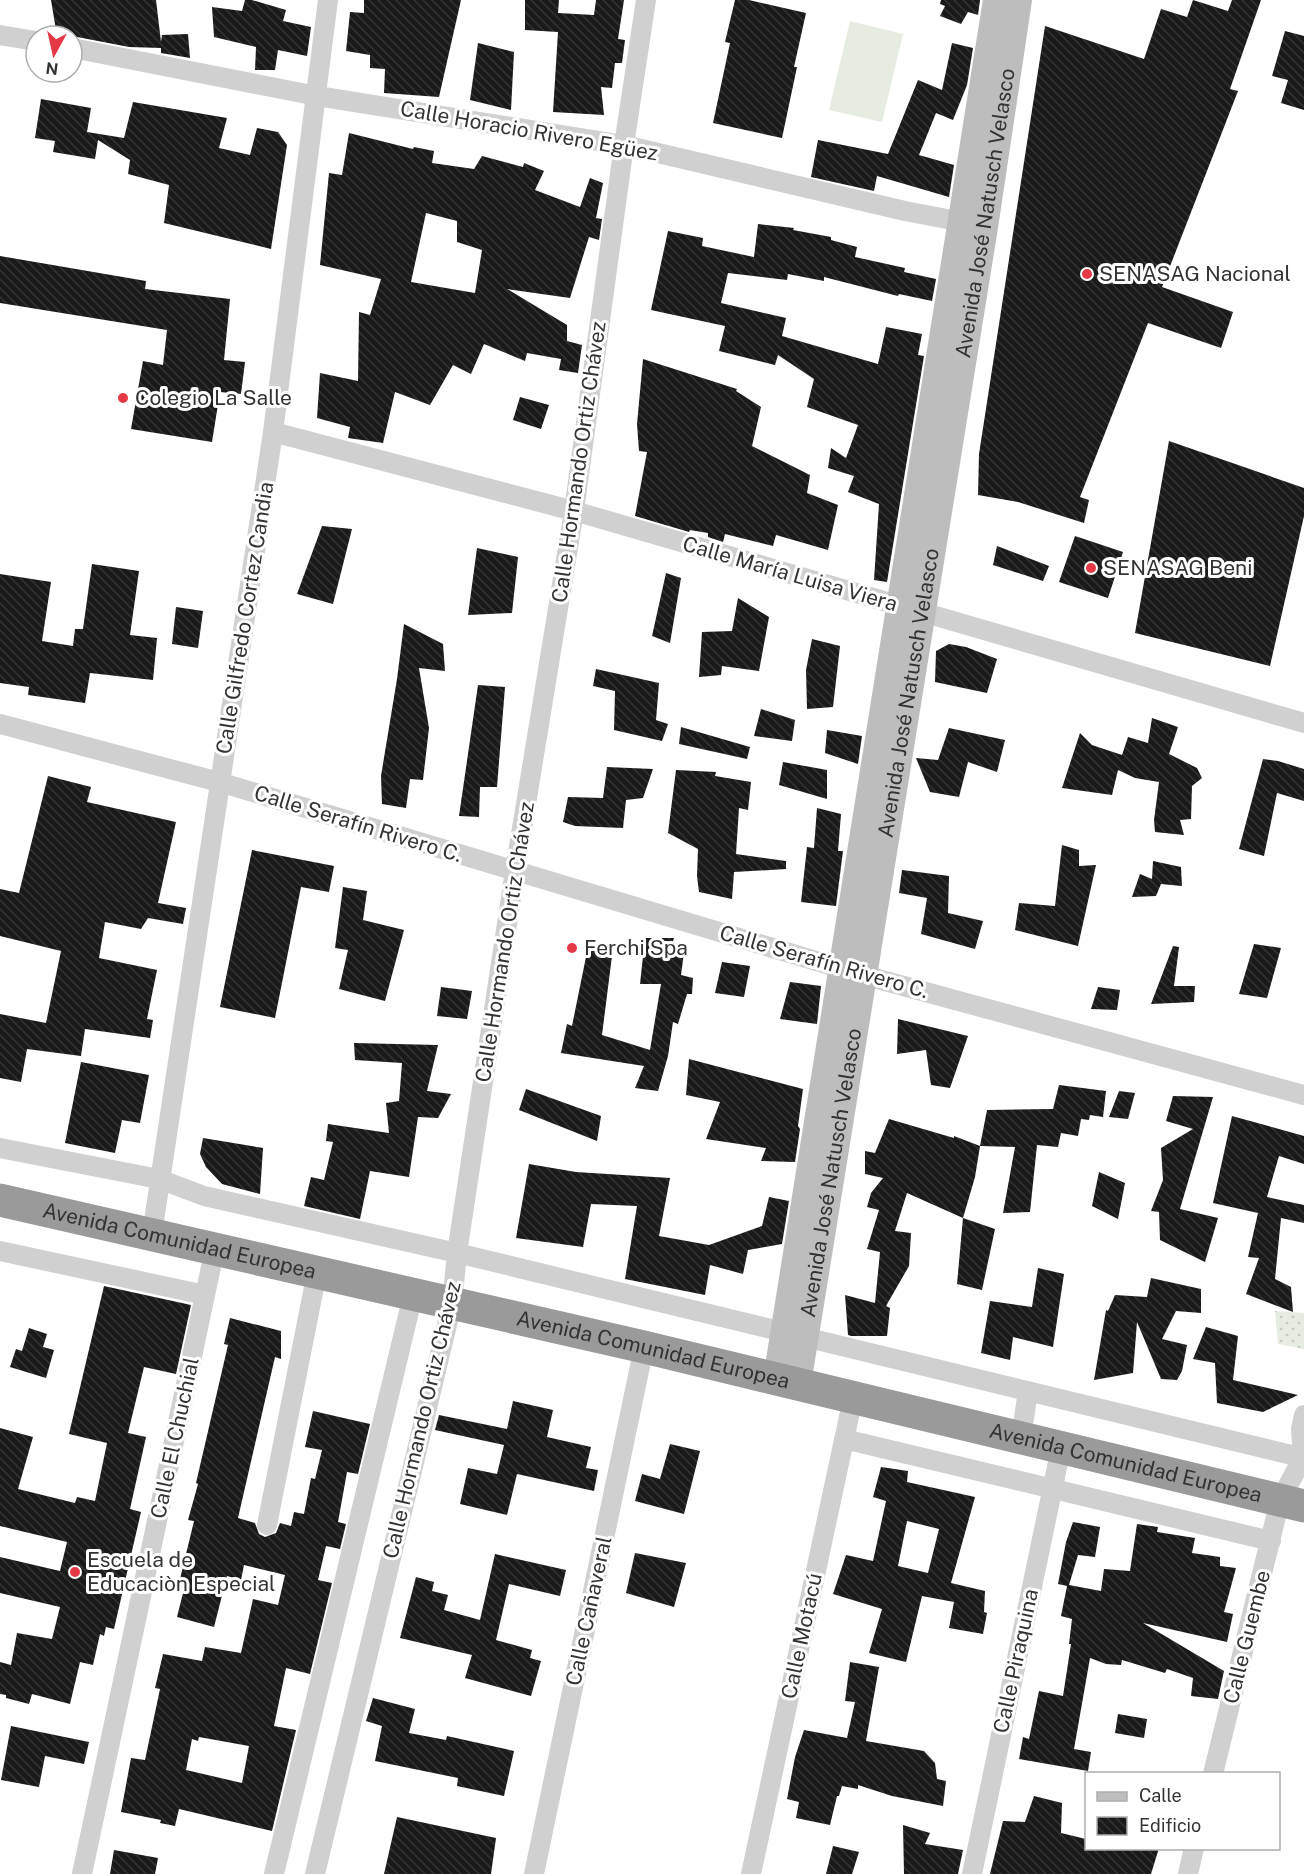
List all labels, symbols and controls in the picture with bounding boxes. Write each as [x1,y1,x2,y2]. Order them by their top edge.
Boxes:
north arrow [24,24,84,84]
text: N [44,58,60,79]
street label: Avenida José Natusch Velasco [950,67,1020,360]
street label: Calle Horacio Rivero Egüez [398,96,660,165]
place label: SENASAG Nacional [1099,261,1291,286]
marker: SENASAG Nacional [1080,267,1094,281]
street label: Calle Hormando Ortiz Chávez [546,320,611,604]
place label: Colegio La Salle [135,385,292,410]
marker: Colegio La Salle [116,391,130,405]
street label: Calle Gilfredo Cortez Candia [211,480,278,756]
street label: Calle María Luisa Viera [680,531,900,616]
street label: Avenida José Natusch Velasco [873,546,944,839]
place label: SENASAG Beni [1103,555,1252,580]
marker: SENASAG Beni [1084,561,1098,575]
street label: Calle Serafín Rivero C. [251,780,465,867]
street label: Calle Hormando Ortiz Chávez [470,800,539,1084]
street label: Calle Serafín Rivero C. [717,920,931,1003]
place label: Ferchi Spa [584,935,688,960]
marker: Ferchi Spa [565,941,579,955]
street label: Avenida José Natusch Velasco [795,1026,866,1319]
street label: Avenida Comunidad Europea [40,1197,319,1284]
street label: Calle Hormando Ortiz Chávez [377,1279,466,1561]
street label: Avenida Comunidad Europea [514,1305,792,1394]
street label: Calle El Chuchial [145,1355,204,1521]
street label: Avenida Comunidad Europea [987,1418,1265,1507]
street label: Calle Cañaveral [560,1534,617,1688]
place label: Escuela de Educaciòn Especial [87,1547,275,1596]
marker: Escuela de Educaciòn Especial [68,1565,82,1579]
street label: Calle Guembe [1218,1568,1275,1706]
street label: Calle Motacú [776,1571,827,1701]
street label: Calle Piraquina [988,1587,1043,1735]
legend [1085,1772,1280,1850]
text: Calle [1139,1785,1182,1806]
text: Edificio [1139,1815,1201,1836]

